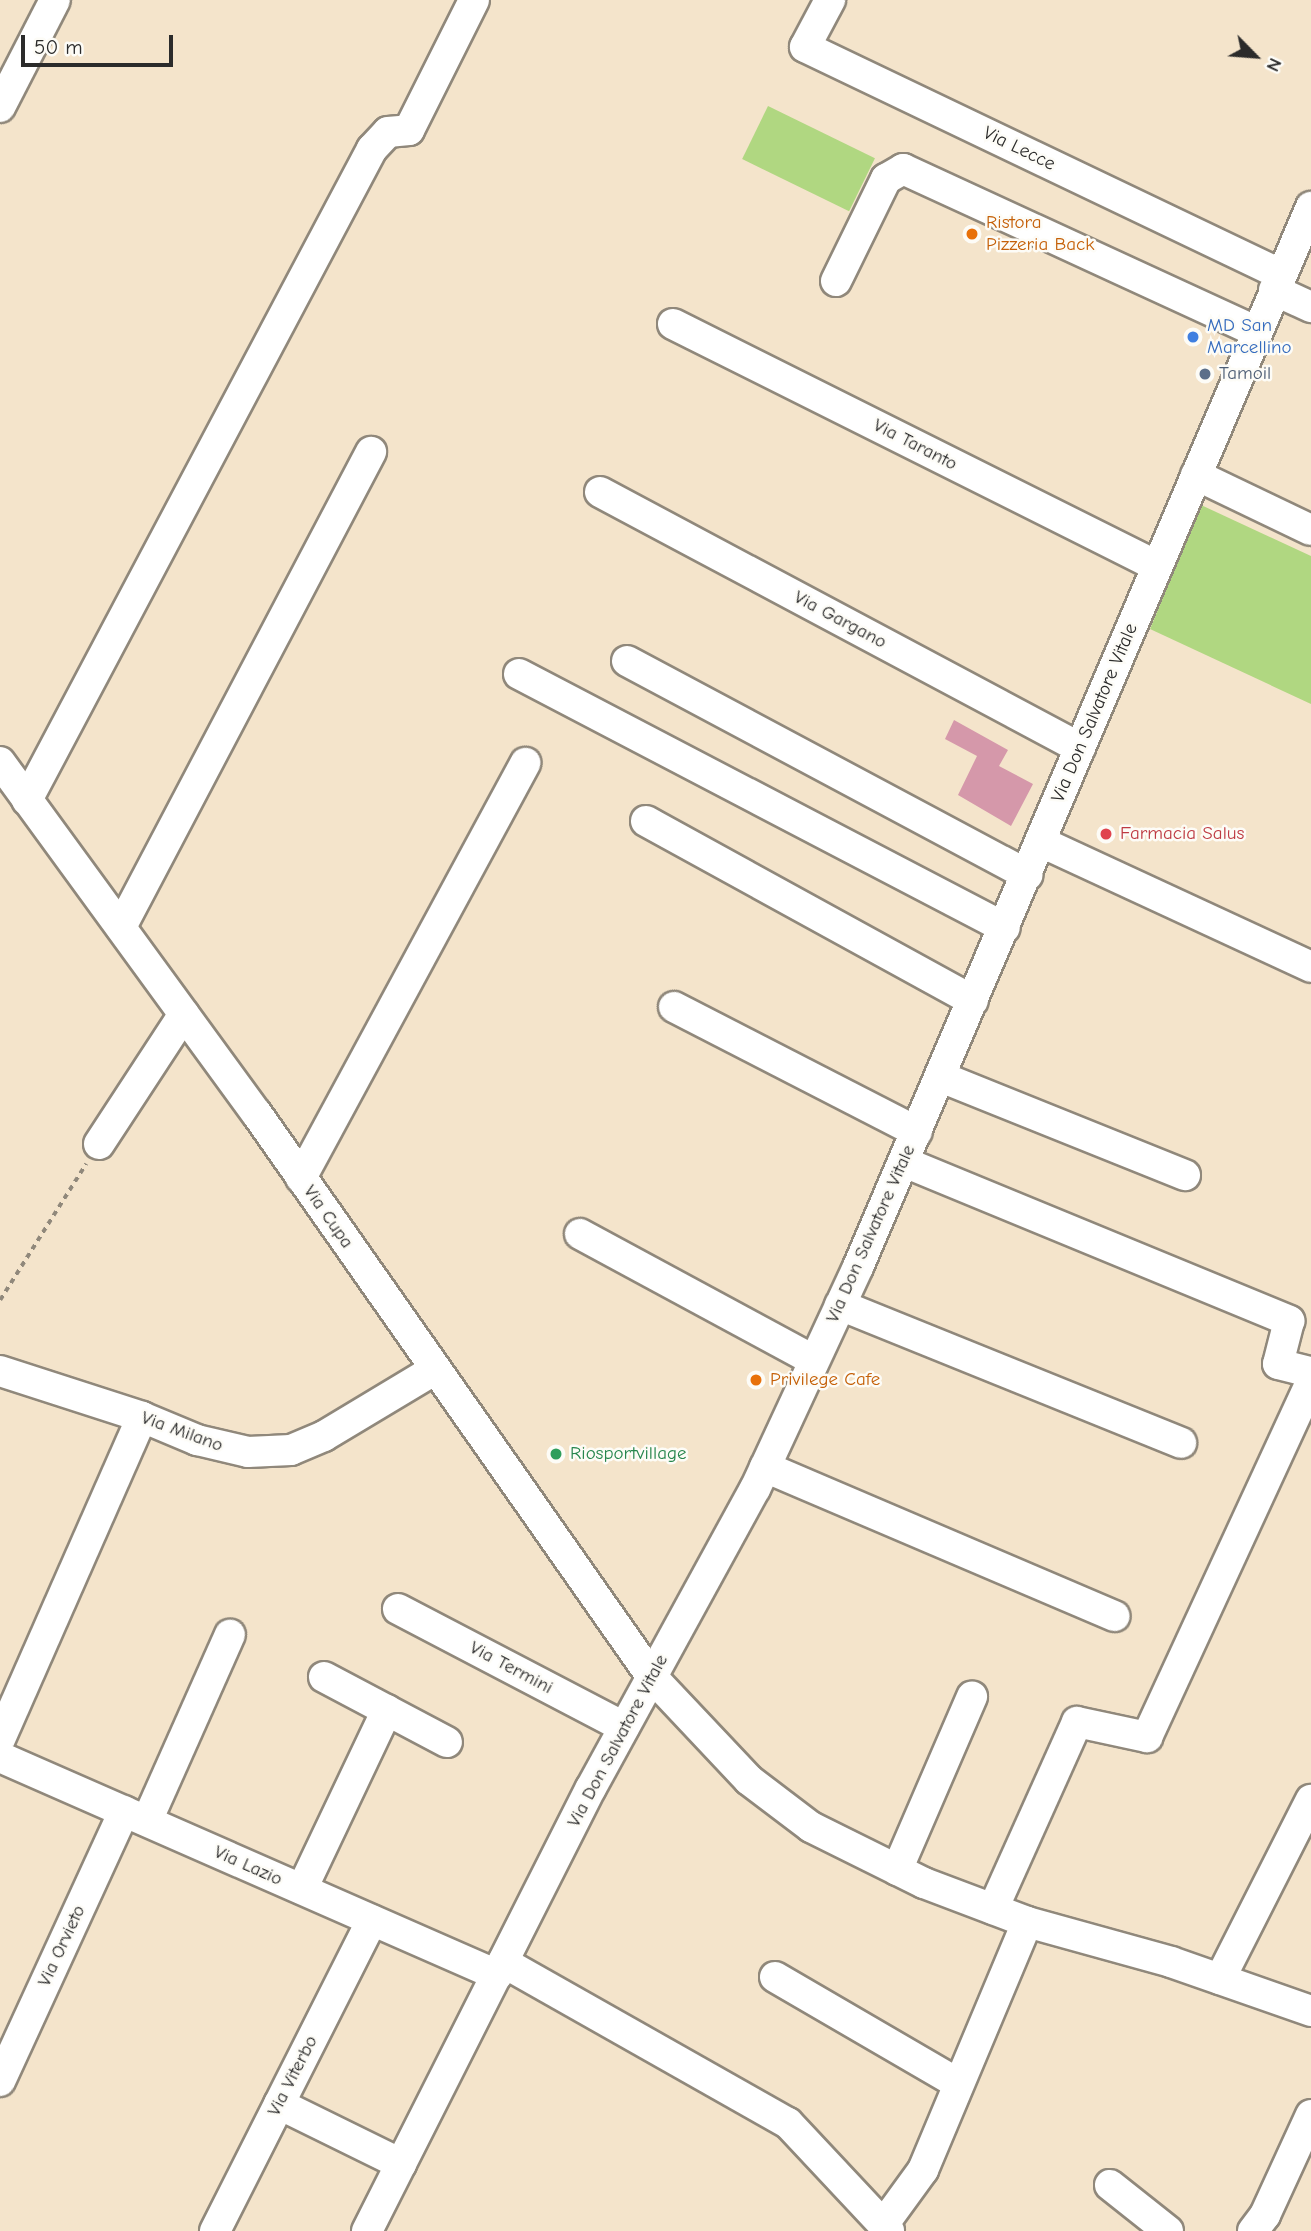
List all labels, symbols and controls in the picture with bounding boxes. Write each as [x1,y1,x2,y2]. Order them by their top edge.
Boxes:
scale bar [24,21,177,65]
north arrow [1220,21,1290,91]
text: 50 m [34,35,83,59]
text: N [1261,55,1287,75]
street label: Via Lecce [979,122,1059,176]
place label: Ristora Pizzeria Back [986,212,1094,256]
marker: Ristora Pizzeria Back [964,226,980,242]
place label: MD San Marcellino [1207,315,1292,359]
marker: MD San Marcellino [1185,329,1201,345]
place label: Tamoil [1219,363,1271,385]
marker: Tamoil [1197,366,1213,382]
street label: Via Taranto [869,414,961,476]
street label: Via Gargano [790,586,890,654]
street label: Via Don Salvatore Vitale [1047,620,1143,806]
place label: Farmacia Salus [1120,823,1244,845]
marker: Farmacia Salus [1098,826,1114,842]
street label: Via Don Salvatore Vitale [822,1142,920,1326]
street label: Via Cupa [298,1181,358,1253]
place label: Privilege Cafe [770,1369,880,1391]
marker: Privilege Cafe [748,1372,764,1388]
street label: Via Milano [138,1407,226,1457]
place label: Riosportvillage [570,1443,687,1465]
marker: Riosportvillage [548,1446,564,1462]
street label: Via Termini [465,1637,557,1699]
street label: Via Don Salvatore Vitale [563,1651,673,1831]
street label: Via Lazio [210,1841,286,1891]
street label: Via Orvieto [33,1902,91,1990]
street label: Via Viterbo [263,2032,323,2120]

